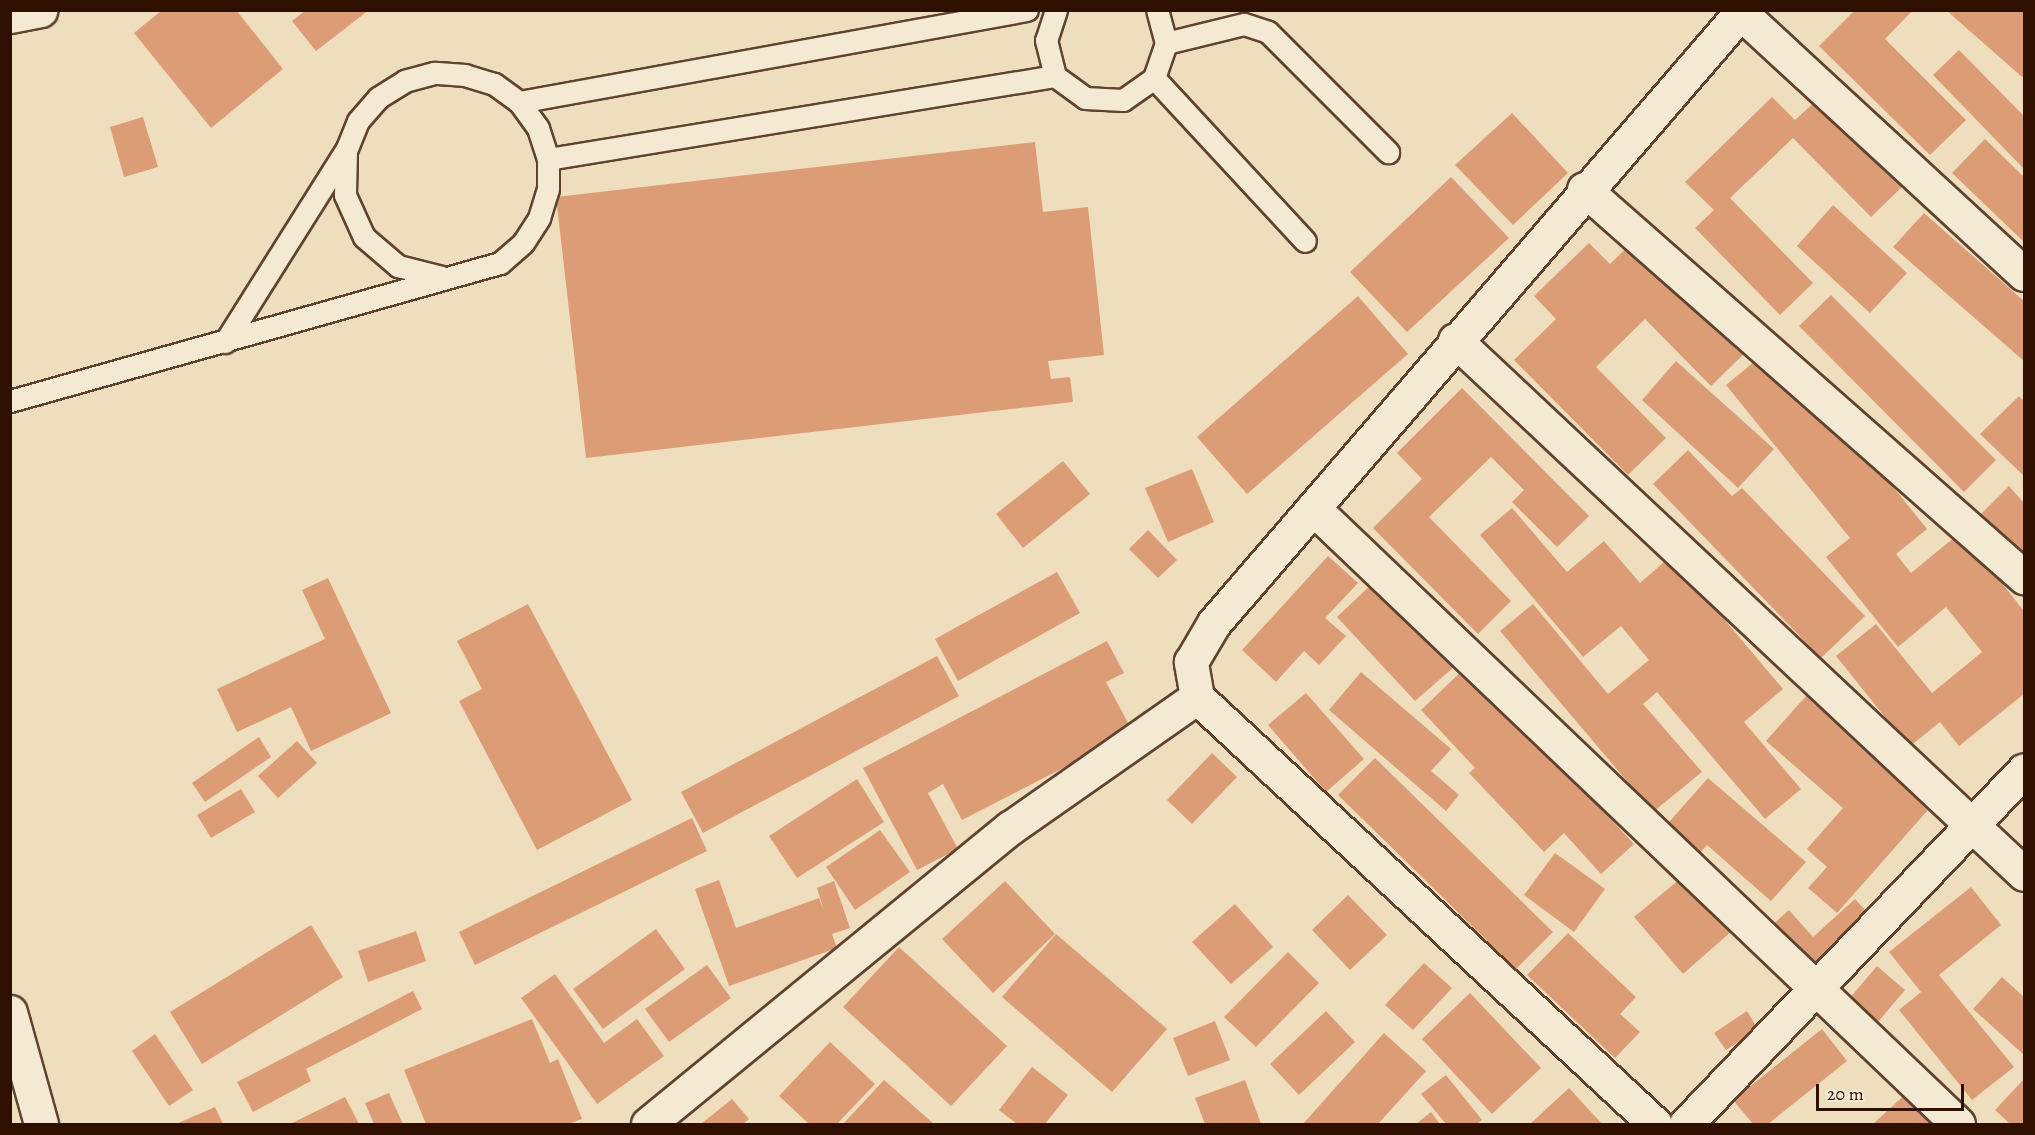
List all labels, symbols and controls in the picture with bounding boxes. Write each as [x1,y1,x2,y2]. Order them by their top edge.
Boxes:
scale bar [1819,1072,1968,1110]
text: 20 m [1827,1082,1864,1106]

